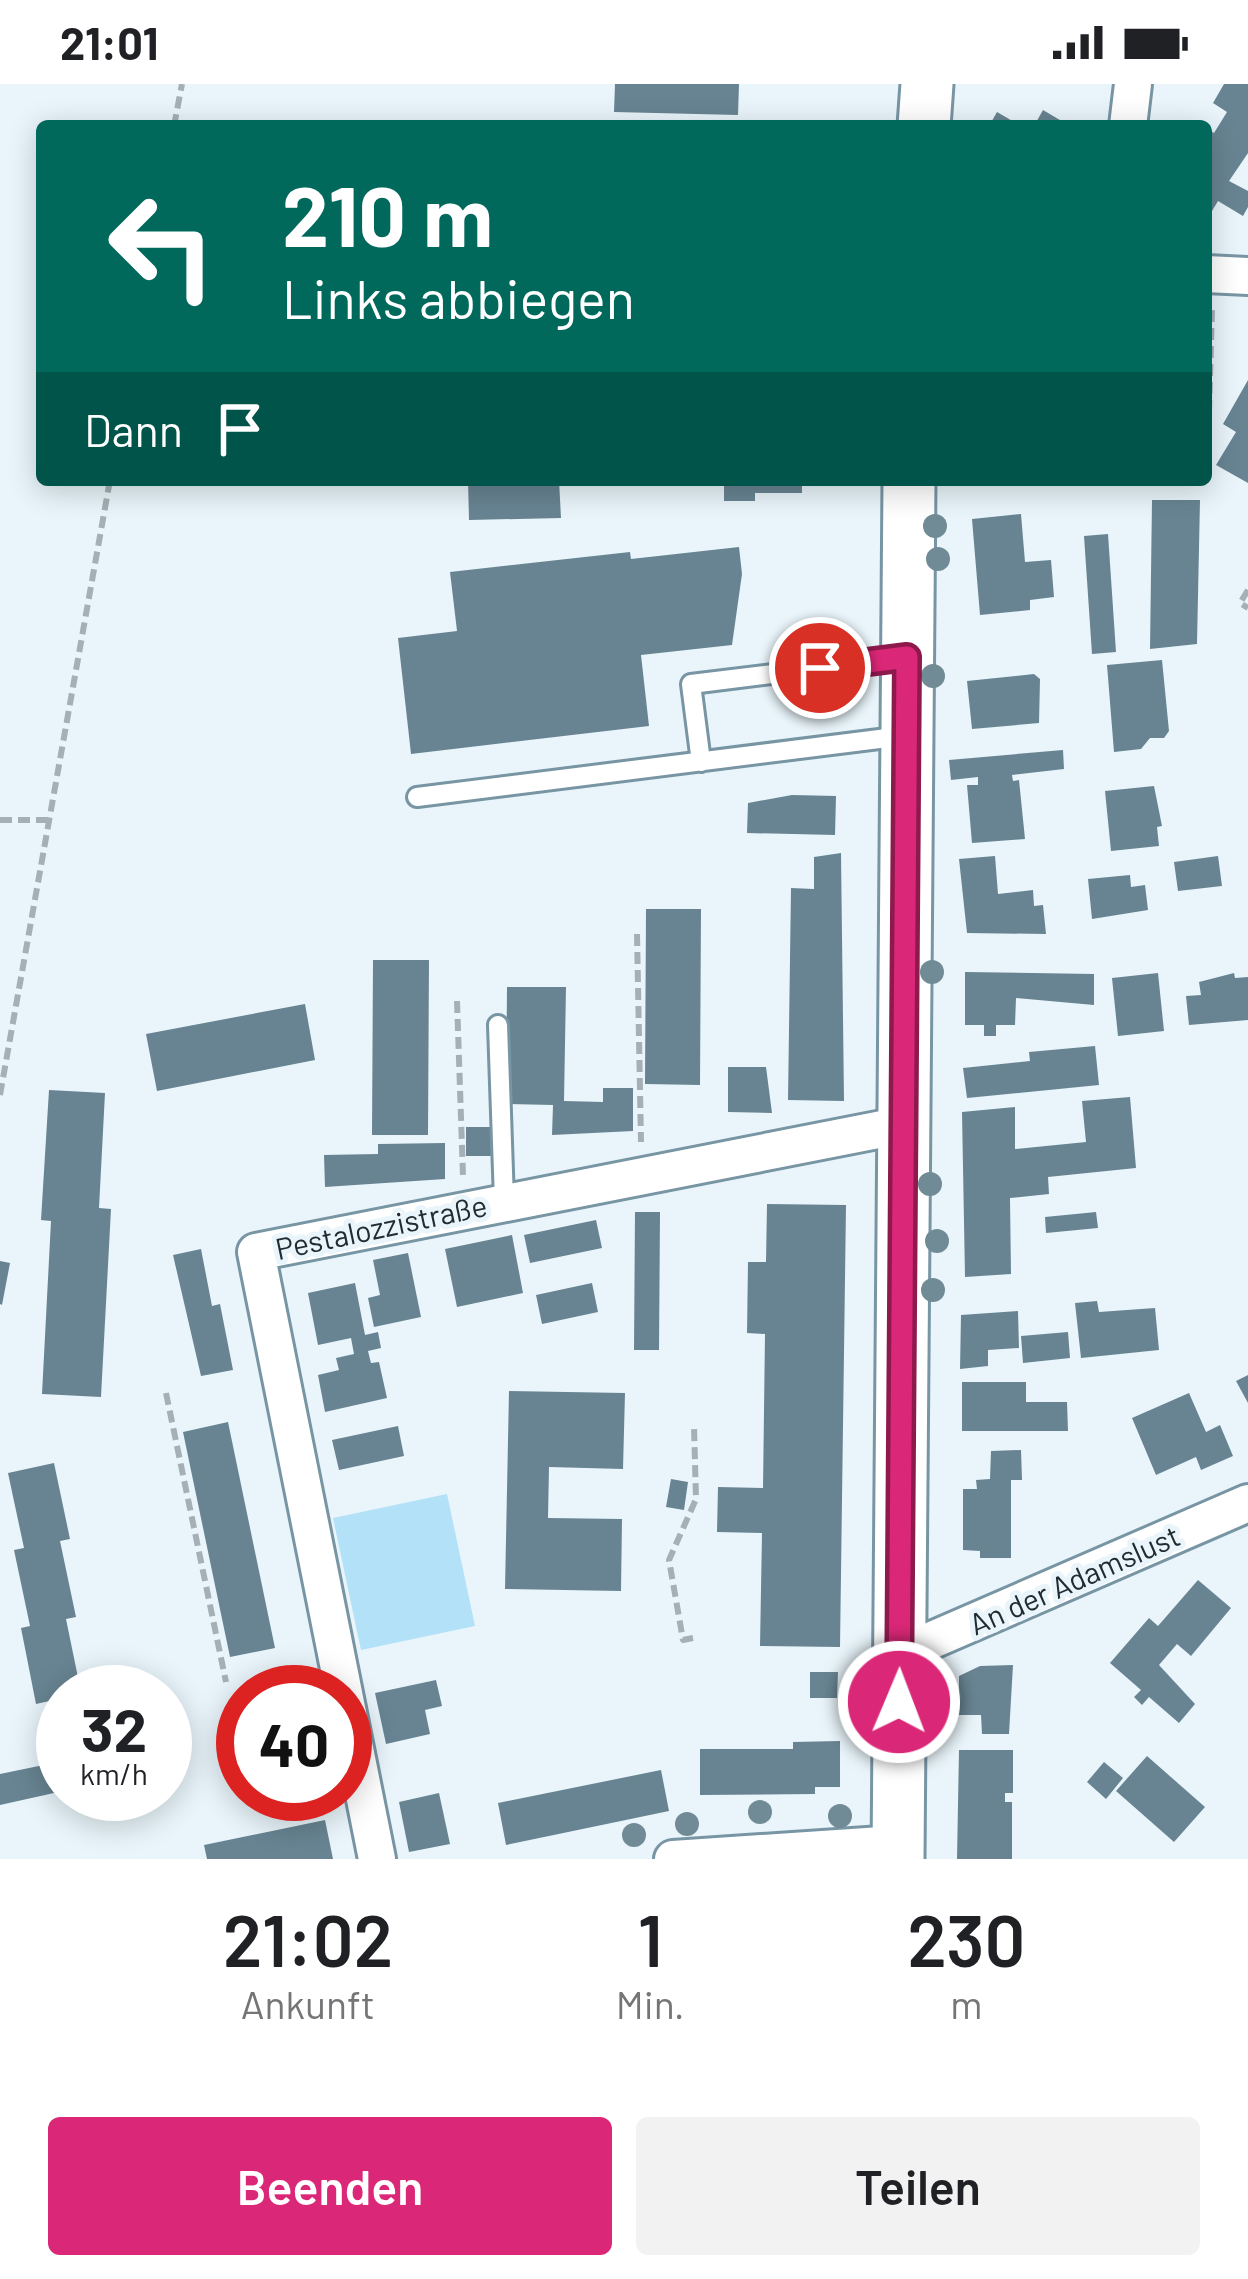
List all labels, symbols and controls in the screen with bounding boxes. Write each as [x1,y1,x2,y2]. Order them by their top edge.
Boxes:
text: 21:01 [60,15,158,69]
text: 210 m [282,163,493,264]
icon: left [84,168,240,324]
text: Links abbiegen [282,265,635,330]
icon: arrive [207,396,273,462]
text: Dann [84,402,183,456]
pin [769,617,871,719]
icon: arrive [787,635,853,701]
street label: Pestalozzistraße [272,1186,490,1266]
street label: An der Adamslust [963,1516,1185,1642]
position arrow [836,1639,962,1765]
speed limit sign: 40 [216,1665,372,1821]
text: 32 [81,1692,147,1764]
text: km/h [80,1755,148,1791]
text: 21:02 [223,1895,393,1981]
text: 1 [638,1895,663,1981]
text: 230 [907,1895,1025,1981]
text: Ankunft [241,1980,375,2027]
text: Min. [616,1980,685,2027]
text: m [950,1980,982,2027]
button: Beenden [48,2117,612,2255]
button: Teilen [636,2117,1200,2255]

